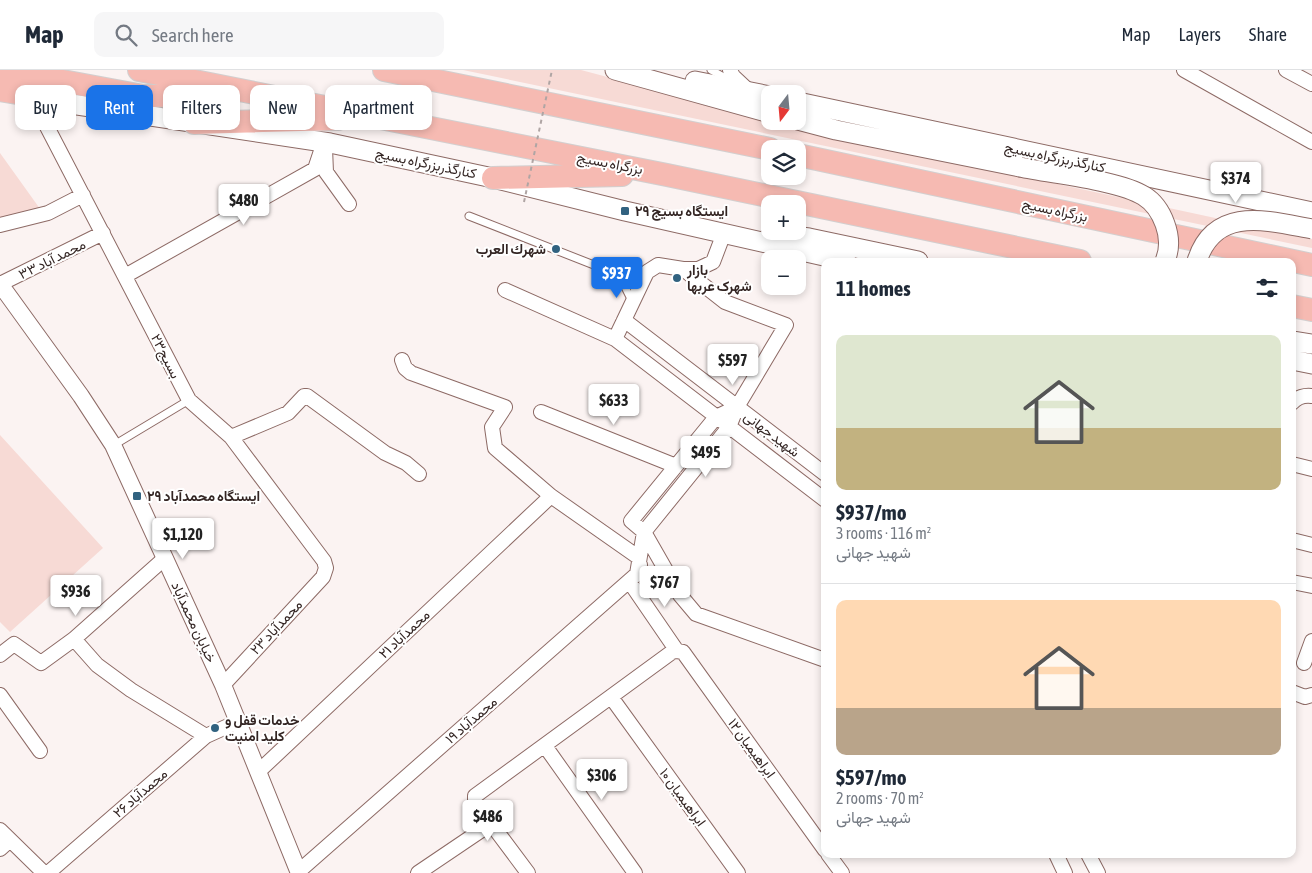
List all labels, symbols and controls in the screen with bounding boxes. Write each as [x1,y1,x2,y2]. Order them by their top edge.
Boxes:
search box [94,12,444,57]
text: Map [25,21,64,48]
icon: search [112,21,140,49]
text: Search here [152,24,234,46]
text: Map [1121,24,1150,45]
text: Layers [1178,24,1221,45]
text: Share [1249,24,1287,45]
chip: Buy [15,85,76,130]
chip: Rent [86,85,153,130]
chip: Filters [163,85,240,130]
chip: New [250,85,315,130]
chip: Apartment [325,85,432,130]
north arrow [761,85,806,130]
map controls [761,85,806,295]
street label: کنارگذربزرگراه بسیج [1002,138,1107,178]
button: layers [761,140,806,185]
street label: کنارگذربزرگراه بسیج [373,144,478,184]
street label: بزرگراه بسیج [575,149,644,180]
pin: $374 [1206,162,1266,204]
text: $374 [1221,169,1251,187]
pin: $480 [214,184,274,226]
text: $480 [229,191,259,209]
button: + [761,195,806,240]
street label: بزرگراه بسیج [1020,195,1089,228]
place label: ایستگاه بسیج ۲۹ [635,203,728,221]
marker: ایستگاه بسیج ۲۹ [619,205,631,217]
street label: محمد آباد ۳۳ [16,236,89,283]
place label: شهرك العرب [476,241,546,258]
marker: شهرك العرب [550,243,562,255]
button: − [761,250,806,295]
pin: $937 [587,256,647,299]
place label: بازار شهرک عربها [686,262,752,295]
text: $937 [602,264,632,282]
marker: بازار شهرک عربها [671,272,683,284]
icon: filters [1253,274,1281,302]
text: 11 homes [836,276,911,300]
street label: بسیج۲۳ [145,331,184,382]
pin: $597 [703,344,763,386]
text: $597 [718,351,748,369]
icon: home [1014,367,1104,457]
pin: $633 [584,384,644,426]
text: $633 [599,391,629,409]
street label: شهید جهانی [740,408,803,461]
pin: $495 [676,436,736,478]
text: $495 [691,443,721,461]
place label: ایستگاه محمدآباد ۲۹ [147,488,260,505]
marker: ایستگاه محمدآباد ۲۹ [131,490,143,502]
text: $937/mo [836,500,907,524]
pin: $1,120 [142,518,224,560]
text: 3 rooms · 116 m² [836,524,931,542]
text: $1,120 [163,525,203,543]
text: شهید جهانی [836,543,911,561]
pin: $767 [635,566,695,608]
text: $767 [650,573,680,591]
pin: $936 [46,574,106,617]
street label: خیابان محمدآباد [167,579,220,665]
text: $936 [61,582,91,600]
street label: محمدآباد ۲۳ [247,596,306,658]
street label: محمدآباد ۲۱ [375,606,433,662]
icon: home [1014,633,1104,723]
street label: محمدآباد ۱۹ [442,693,501,747]
place label: خدمات قفل و کلید امنیت [225,712,300,745]
street label: ابراهیمیان ۱۲ [724,715,779,781]
marker: خدمات قفل و کلید امنیت [209,722,221,734]
pin: $306 [572,758,632,801]
street label: محمدآباد ۲۶ [110,765,171,822]
street label: ابراهیمیان ۱۰ [656,765,709,830]
text: $597/mo [836,765,907,789]
text: $306 [587,766,617,784]
text: 2 rooms · 70 m² [836,789,924,807]
pin: $486 [458,800,518,842]
text: $486 [473,807,503,825]
text: شهید جهانی [836,808,911,826]

